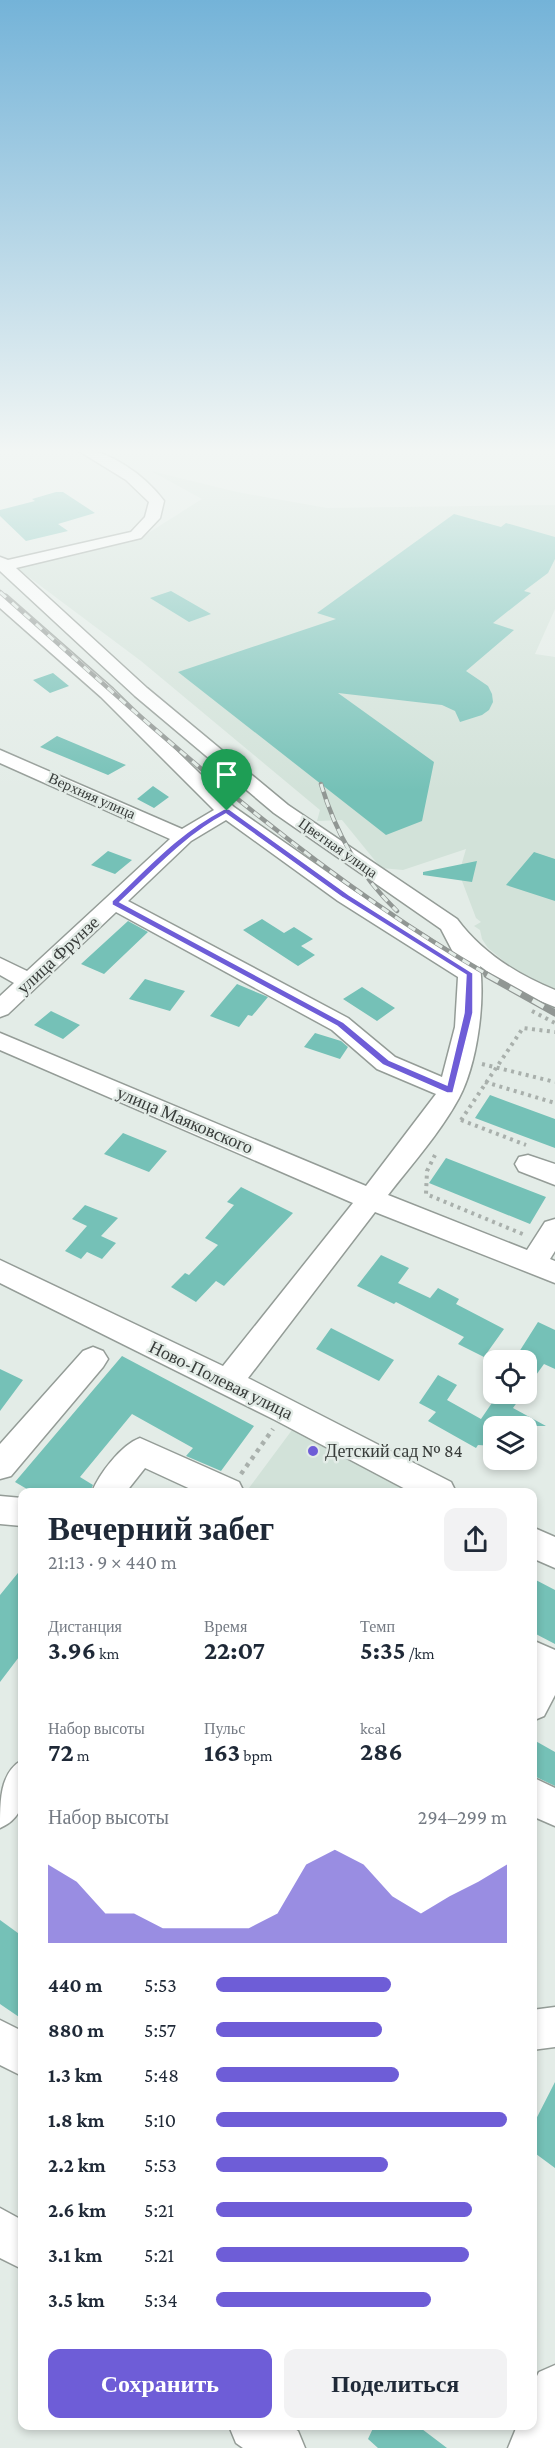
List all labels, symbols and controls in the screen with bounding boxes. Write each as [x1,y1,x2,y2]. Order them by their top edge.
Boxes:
pin [201,749,252,811]
icon: arrive [210,758,243,791]
street label: Верхняя улица [46,770,138,822]
street label: Цветная улица [296,815,381,881]
street label: улица Фрунзе [13,912,103,998]
street label: улица Маяковского [114,1082,256,1158]
street label: Ново-Полевая улица [146,1337,296,1423]
map controls [483,1350,537,1470]
button: locate [483,1350,537,1404]
button: layers [483,1416,537,1470]
place label: Детский сад № 84 [325,1441,463,1461]
marker: Детский сад № 84 [306,1444,320,1458]
button: share [444,1508,507,1571]
text: Вечерний забег [48,1510,274,1547]
text: 21:13 · 9 × 440 m [48,1551,177,1573]
text: Дистанция [48,1618,122,1635]
text: Время [204,1618,247,1635]
text: Темп [360,1618,395,1635]
text: 3.96 [48,1636,96,1665]
text: 22:07 [204,1636,265,1665]
text: 5:35 [360,1636,405,1665]
text: km [96,1645,119,1662]
text: /km [405,1645,435,1662]
text: Набор высоты [48,1720,145,1737]
text: Пульс [204,1720,245,1737]
text: kcal [360,1720,386,1737]
text: 286 [360,1737,403,1766]
text: 72 [48,1738,74,1767]
text: 163 [204,1738,240,1767]
text: m [74,1747,90,1764]
text: bpm [240,1747,273,1764]
text: Набор высоты [48,1806,169,1828]
text: 294–299 m [418,1806,507,1828]
text: 440 m [48,1974,103,1996]
text: 5:53 [144,1974,177,1996]
text: 880 m [48,2019,104,2041]
text: 5:57 [144,2019,176,2041]
text: 1.3 km [48,2064,102,2086]
text: 5:48 [144,2064,179,2086]
text: 1.8 km [48,2109,104,2131]
text: 5:10 [144,2109,176,2131]
text: 2.2 km [48,2154,106,2176]
text: 5:53 [144,2154,177,2176]
text: 2.6 km [48,2199,106,2221]
text: 5:21 [144,2199,174,2221]
text: 3.1 km [48,2244,102,2266]
text: 5:21 [144,2244,174,2266]
text: 3.5 km [48,2289,105,2311]
text: 5:34 [144,2289,178,2311]
button: Сохранить [48,2349,272,2418]
button: Поделиться [284,2349,507,2418]

